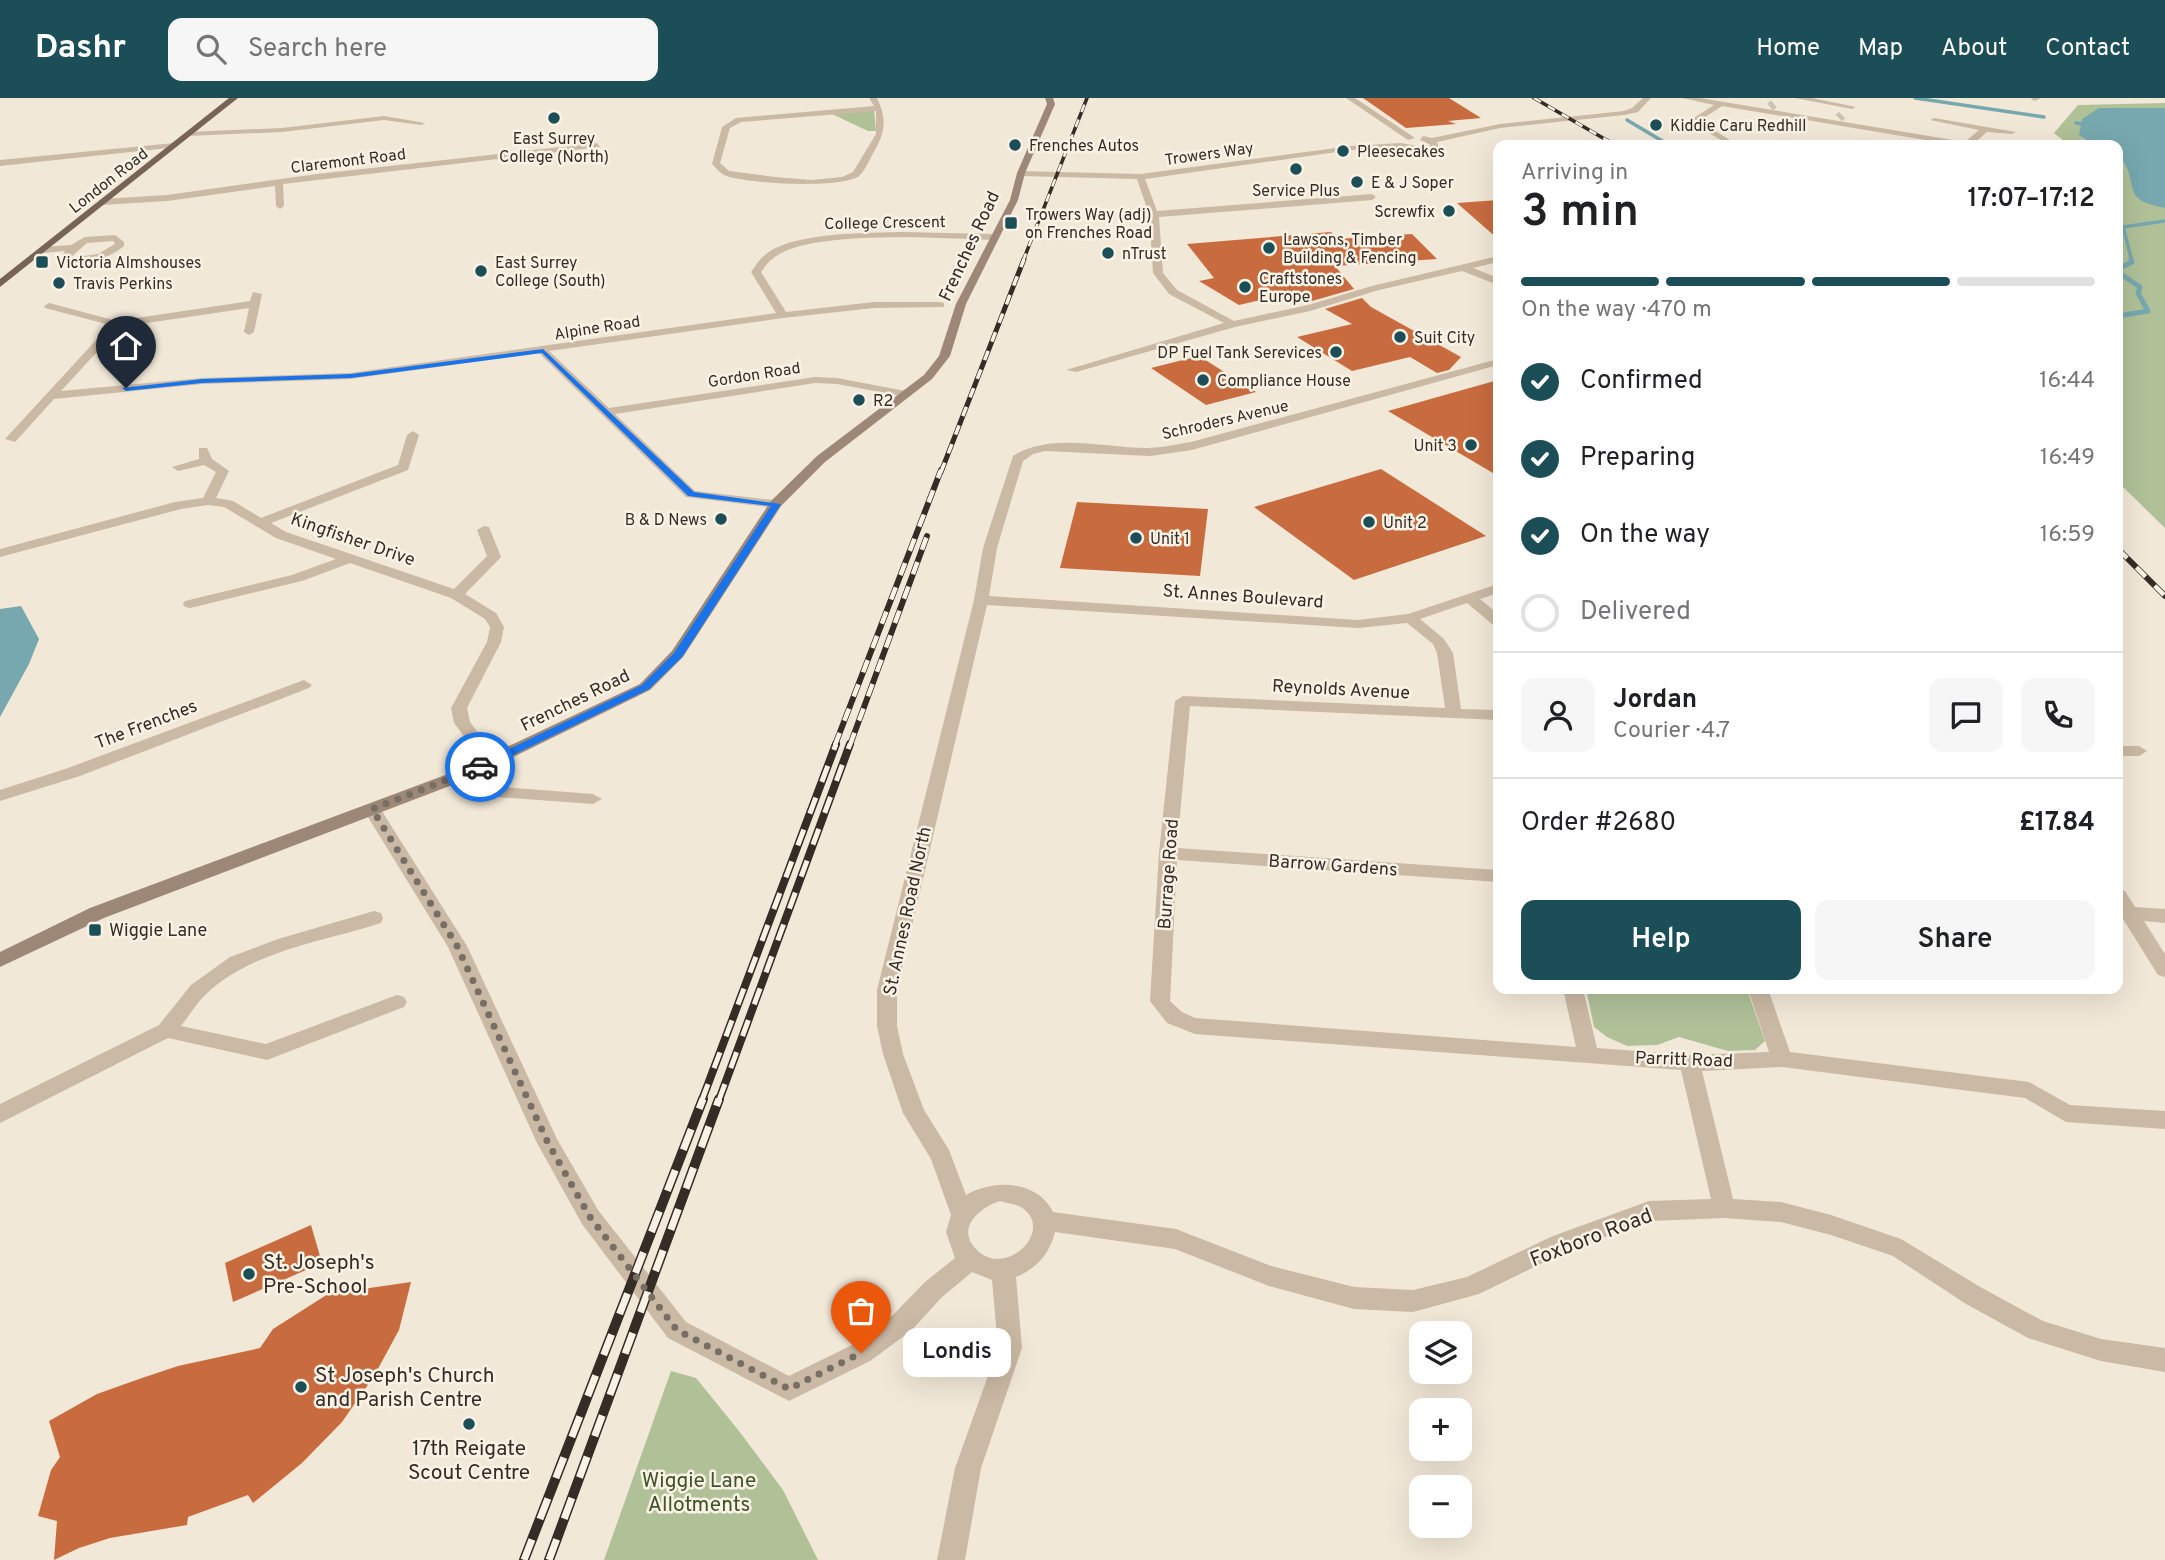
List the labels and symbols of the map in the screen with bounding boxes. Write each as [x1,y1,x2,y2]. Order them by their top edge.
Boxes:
marker: East Surrey College (North) [546,110,562,126]
marker: Kiddie Caru Redhill [1648,117,1664,133]
place label: Kiddie Caru Redhill [1670,117,1806,137]
place label: East Surrey College (North) [499,130,609,168]
marker: Frenches Autos [1007,137,1023,153]
place label: Frenches Autos [1029,137,1139,157]
street label: Trowers Way [1164,139,1255,171]
marker: Pleesecakes [1335,143,1351,159]
place label: Pleesecakes [1357,143,1445,163]
street label: London Road [66,145,153,219]
street label: Claremont Road [289,145,407,179]
marker: Service Plus [1288,161,1304,177]
marker: E & J Soper [1349,174,1365,190]
place label: E & J Soper [1371,174,1454,194]
place label: Service Plus [1252,182,1340,202]
street label: Frenches Road [935,188,1006,305]
place label: Screwfix [1374,203,1435,223]
marker: Screwfix [1441,203,1457,219]
place label: Trowers Way (adj) on Frenches Road [1025,206,1152,244]
street label: College Crescent [824,213,946,235]
marker: Trowers Way (adj) on Frenches Road [1003,215,1019,231]
place label: Lawsons, Timber Building & Fencing [1283,231,1416,269]
marker: Lawsons, Timber Building & Fencing [1261,240,1277,256]
marker: nTrust [1100,245,1116,261]
place label: nTrust [1122,245,1167,265]
marker: Victoria Almshouses [34,254,50,270]
place label: Victoria Almshouses [56,254,201,274]
place label: East Surrey College (South) [495,254,605,292]
marker: East Surrey College (South) [473,263,489,279]
place label: Craftstones Europe [1259,270,1342,308]
marker: Travis Perkins [51,275,67,291]
place label: Travis Perkins [73,275,173,295]
marker: Craftstones Europe [1237,279,1253,295]
street label: Alpine Road [553,312,642,346]
pin [96,316,156,388]
marker: Suit City [1392,329,1408,345]
place label: Suit City [1414,329,1475,349]
place label: DP Fuel Tank Serevices [1157,344,1322,364]
marker: DP Fuel Tank Serevices [1328,344,1344,360]
street label: Gordon Road [707,359,802,393]
marker: Compliance House [1195,372,1211,388]
place label: Compliance House [1217,372,1351,392]
marker: R2 [851,392,867,408]
place label: R2 [873,392,893,412]
street label: Schroders Avenue [1160,397,1291,445]
place label: Unit 3 [1413,437,1457,457]
marker: Unit 3 [1463,437,1479,453]
street label: Kingfisher Drive [287,508,418,572]
place label: B & D News [625,511,707,531]
marker: B & D News [713,511,729,527]
marker: Unit 2 [1361,514,1377,530]
place label: Unit 2 [1383,514,1427,534]
marker: Unit 1 [1128,530,1144,546]
place label: Unit 1 [1150,530,1190,550]
street label: St. Annes Boulevard [1162,580,1324,615]
street label: Frenches Road [517,665,634,738]
street label: Reynolds Avenue [1271,675,1410,706]
street label: The Frenches [92,695,201,755]
courier [445,732,515,802]
street label: Burrage Road [1154,818,1185,930]
street label: St. Annes Road North [879,825,938,998]
street label: Barrow Gardens [1268,851,1398,882]
place label: Wiggie Lane [109,920,207,943]
marker: Wiggie Lane [87,922,103,938]
street label: Parritt Road [1634,1047,1733,1074]
street label: Foxboro Road [1527,1203,1657,1274]
place label: St. Joseph's Pre-School [263,1250,375,1301]
marker: St. Joseph's Pre-School [241,1266,257,1282]
pin [831,1281,891,1353]
callout: Londis [903,1328,1012,1378]
place label: St Joseph's Church and Parish Centre [315,1363,495,1414]
marker: St Joseph's Church and Parish Centre [293,1379,309,1395]
marker: 17th Reigate Scout Centre [461,1416,477,1432]
place label: 17th Reigate Scout Centre [408,1436,530,1487]
park label: Wiggie Lane Allotments [642,1468,756,1519]

